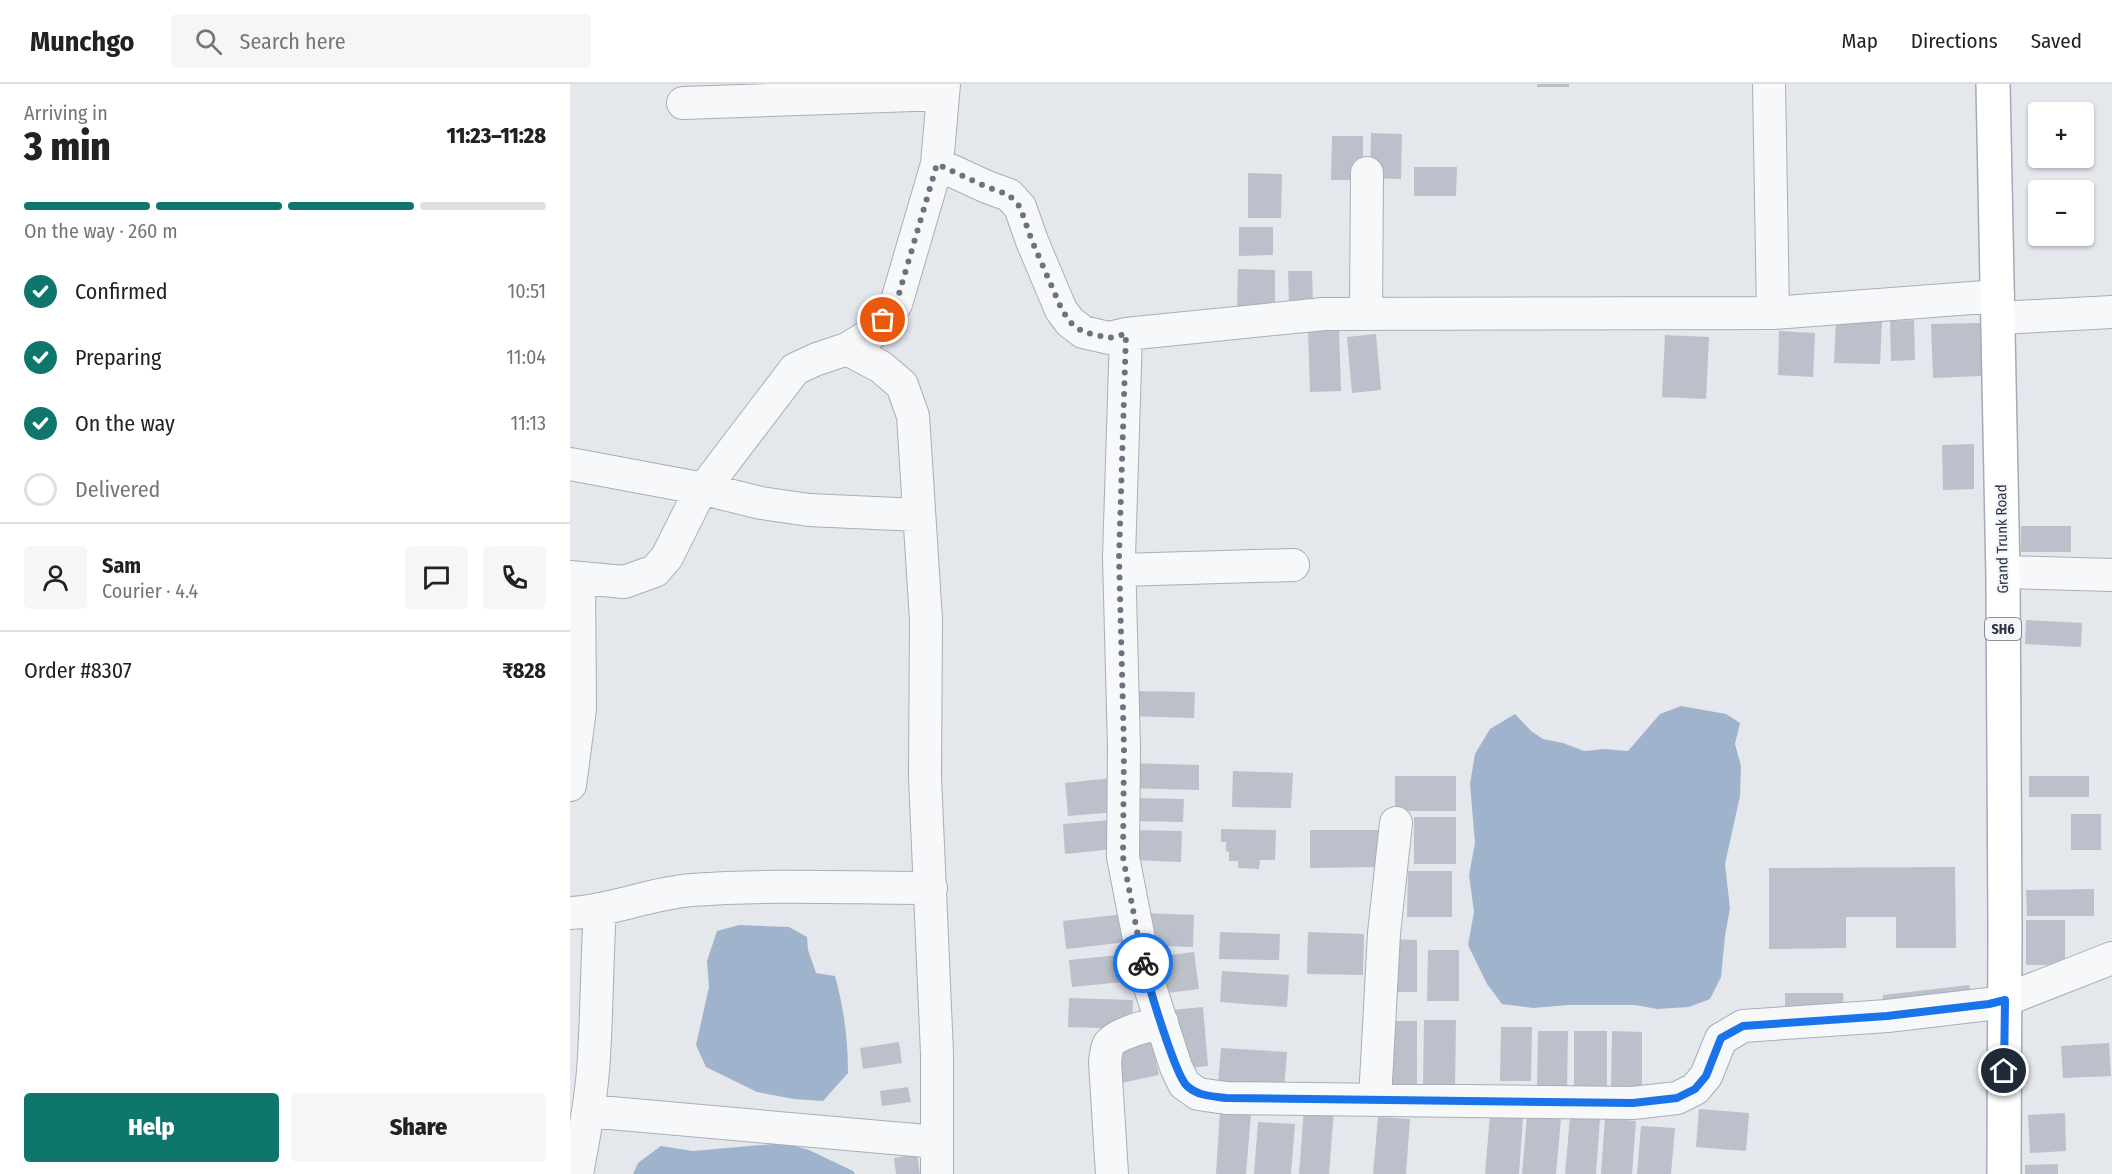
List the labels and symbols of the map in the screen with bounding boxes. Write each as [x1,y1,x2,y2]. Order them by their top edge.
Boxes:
pin [857,294,908,345]
street label: Grand Trunk Road [1992,484,2012,594]
road number: SH6 [1985,618,2021,640]
courier [1113,933,1173,993]
pin [1978,1045,2029,1096]

